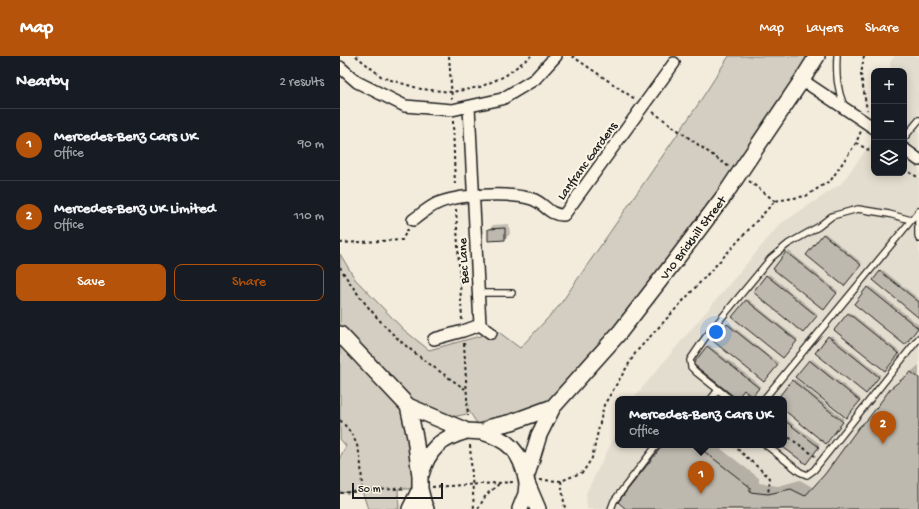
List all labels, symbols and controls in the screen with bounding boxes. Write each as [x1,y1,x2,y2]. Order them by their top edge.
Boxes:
text: Map [20,17,53,40]
text: Map [760,20,784,37]
text: Layers [806,20,843,37]
text: Share [865,20,899,37]
map controls [871,68,907,176]
button: + [871,68,907,104]
text: Nearby [16,72,69,92]
text: 2 results [279,75,324,90]
button: − [871,104,907,140]
street label: Lanfranc Gardens [555,118,622,203]
text: Mercedes-Benz Cars UK [54,128,198,146]
text: 1 [26,137,32,152]
text: 90 m [298,137,324,152]
button: layers [871,140,907,176]
text: Office [54,146,84,161]
street label: V10 Brickhill Street [657,193,731,284]
text: Mercedes-Benz UK Limited [54,200,216,218]
text: 2 [26,209,32,224]
text: 110 m [294,209,324,224]
text: Office [54,218,84,233]
street label: Bec Lane [456,237,473,285]
button: Save [16,264,166,301]
button: Share [174,264,324,301]
your location [706,322,726,342]
popup [615,396,787,448]
text: Mercedes-Benz Cars UK [629,406,773,424]
pin: 2 [870,411,896,444]
text: Office [629,424,659,439]
pin: 1 [688,461,714,494]
scale bar [352,481,443,500]
text: 50 m [358,484,380,496]

